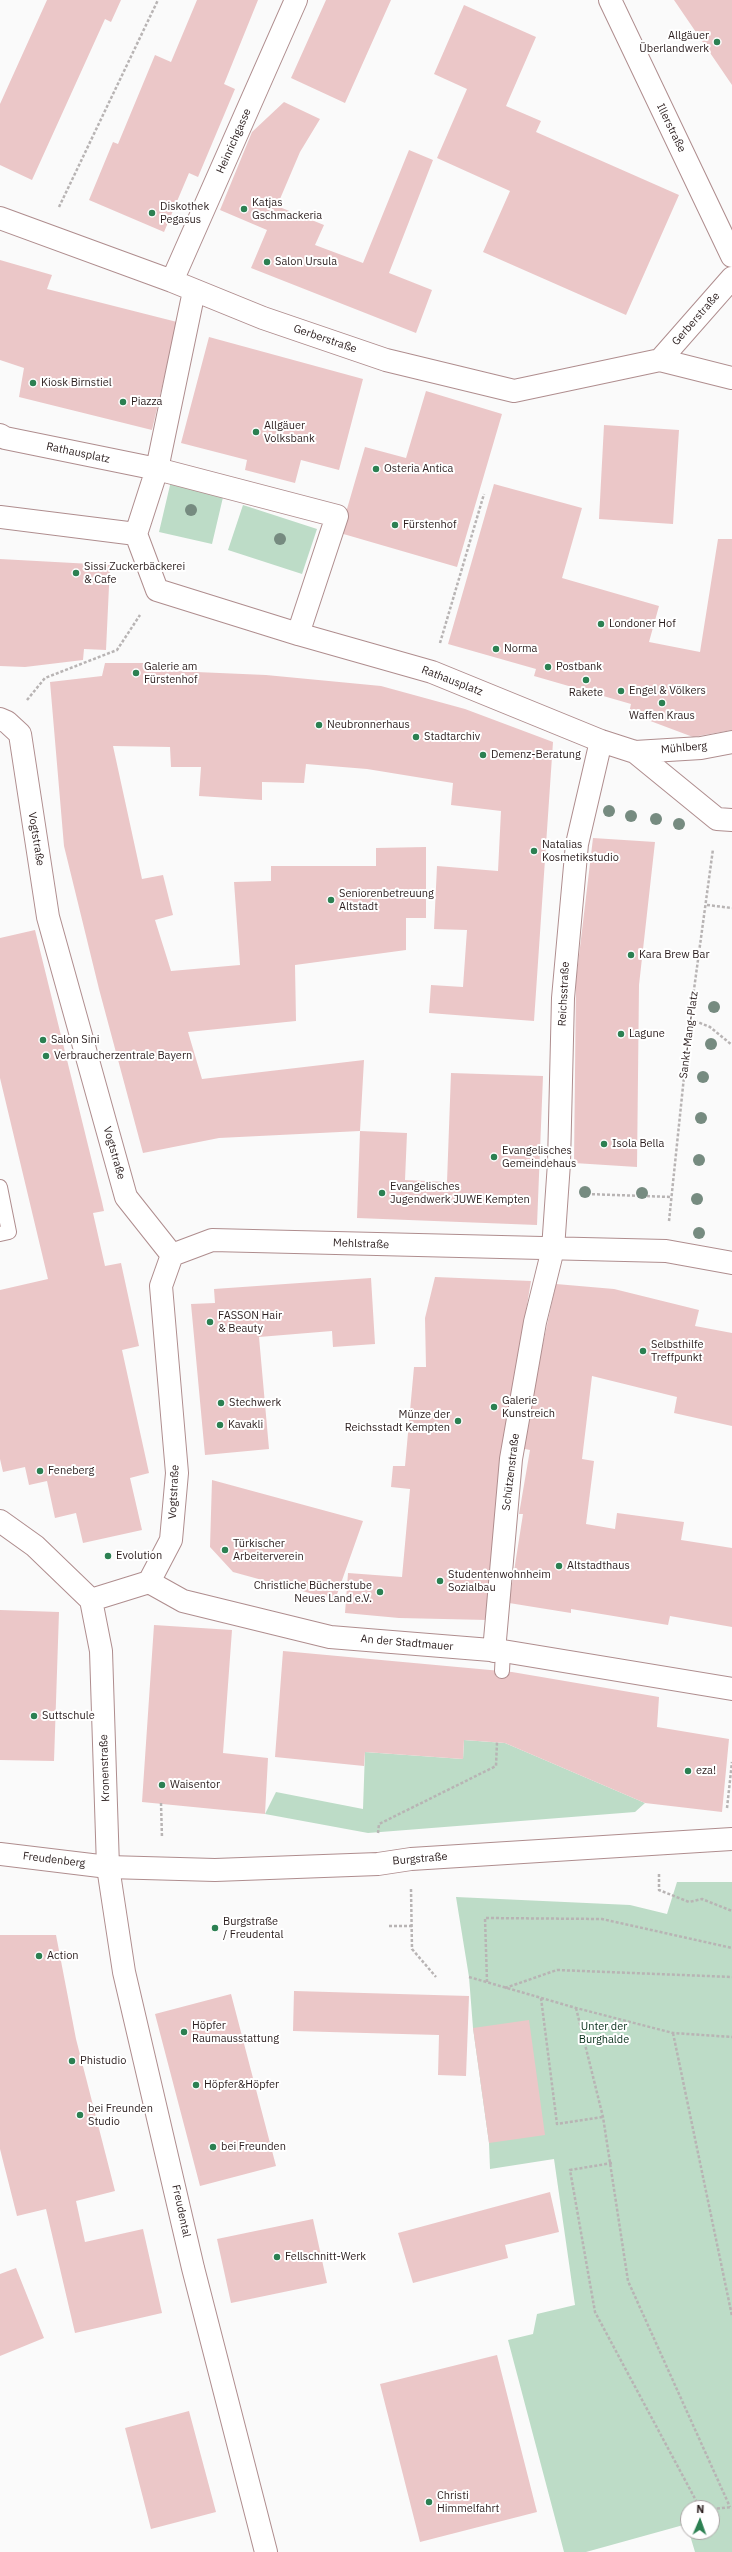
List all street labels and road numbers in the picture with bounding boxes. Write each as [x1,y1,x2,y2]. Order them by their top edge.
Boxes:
street label: Illerstraße [654,102,688,154]
street label: Heinrichgasse [214,106,254,176]
street label: Gerberstraße [669,290,723,348]
street label: Gerberstraße [292,322,358,356]
street label: Rathausplatz [45,440,111,466]
street label: Rathausplatz [419,663,485,699]
street label: Mühlberg [660,739,708,757]
street label: Vogtstraße [25,811,47,867]
street label: Reichsstraße [556,961,572,1027]
street label: Sankt-Mang-Platz [677,991,701,1079]
street label: Vogtstraße [100,1125,128,1181]
street label: Mehlstraße [333,1236,389,1252]
street label: Schützenstraße [500,1433,522,1511]
street label: Vogtstraße [166,1465,182,1519]
street label: An der Stadtmauer [360,1632,454,1654]
street label: Kronenstraße [97,1734,113,1802]
street label: Freudenberg [22,1850,86,1870]
street label: Burgstraße [392,1850,448,1868]
street label: Freudental [169,2183,193,2239]

